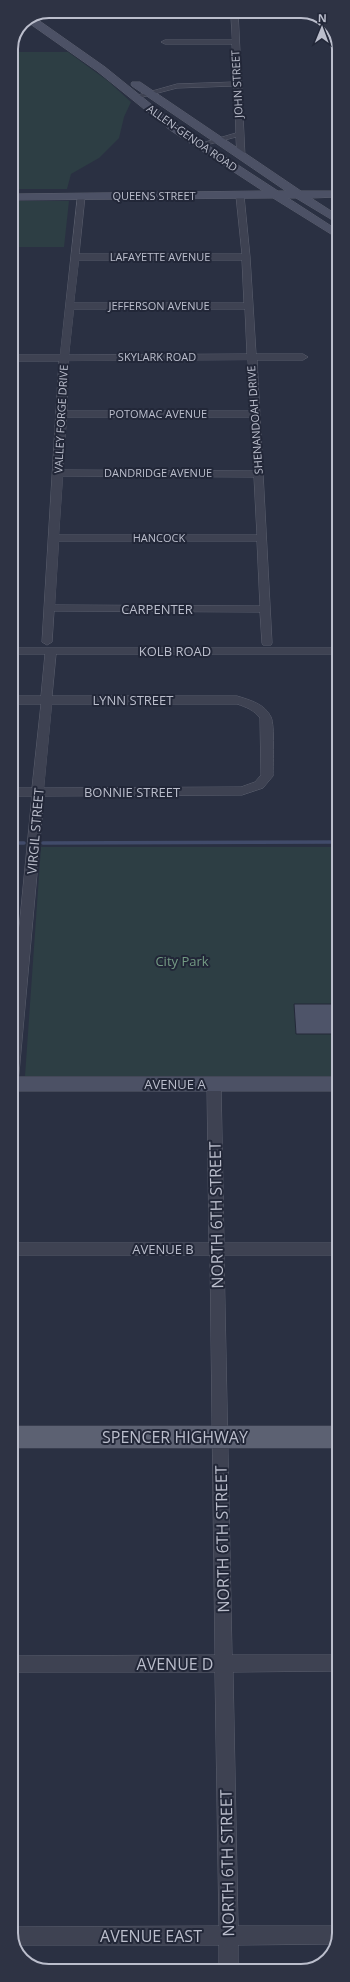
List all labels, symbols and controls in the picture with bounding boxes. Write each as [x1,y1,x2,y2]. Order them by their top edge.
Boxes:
north arrow [302,8,342,48]
text: N [318,10,327,25]
street label: JOHN STREET [227,50,246,119]
street label: ALLEN-GENOA ROAD [144,101,241,175]
street label: QUEENS STREET [112,188,196,203]
street label: LAFAYETTE AVENUE [110,249,210,264]
street label: JEFFERSON AVENUE [107,298,210,313]
street label: SKYLARK ROAD [118,349,196,364]
street label: VALLEY FORGE DRIVE [50,364,71,474]
street label: SHENANDOAH DRIVE [243,365,266,475]
street label: POTOMAC AVENUE [109,406,207,421]
street label: DANDRIDGE AVENUE [104,465,212,480]
street label: HANCOCK [133,530,186,545]
street label: CARPENTER [121,600,193,618]
street label: KOLB ROAD [139,642,211,660]
street label: LYNN STREET [93,691,174,709]
street label: BONNIE STREET [84,783,181,801]
street label: VIRGIL STREET [22,786,48,875]
park label: City Park [155,952,209,970]
street label: AVENUE A [144,1075,206,1093]
street label: NORTH 6TH STREET [204,1141,228,1289]
street label: AVENUE B [132,1240,194,1258]
street label: SPENCER HIGHWAY [102,1426,248,1448]
street label: NORTH 6TH STREET [210,1465,234,1613]
street label: AVENUE D [137,1653,213,1675]
street label: NORTH 6TH STREET [215,1789,239,1937]
street label: AVENUE EAST [100,1925,202,1947]

